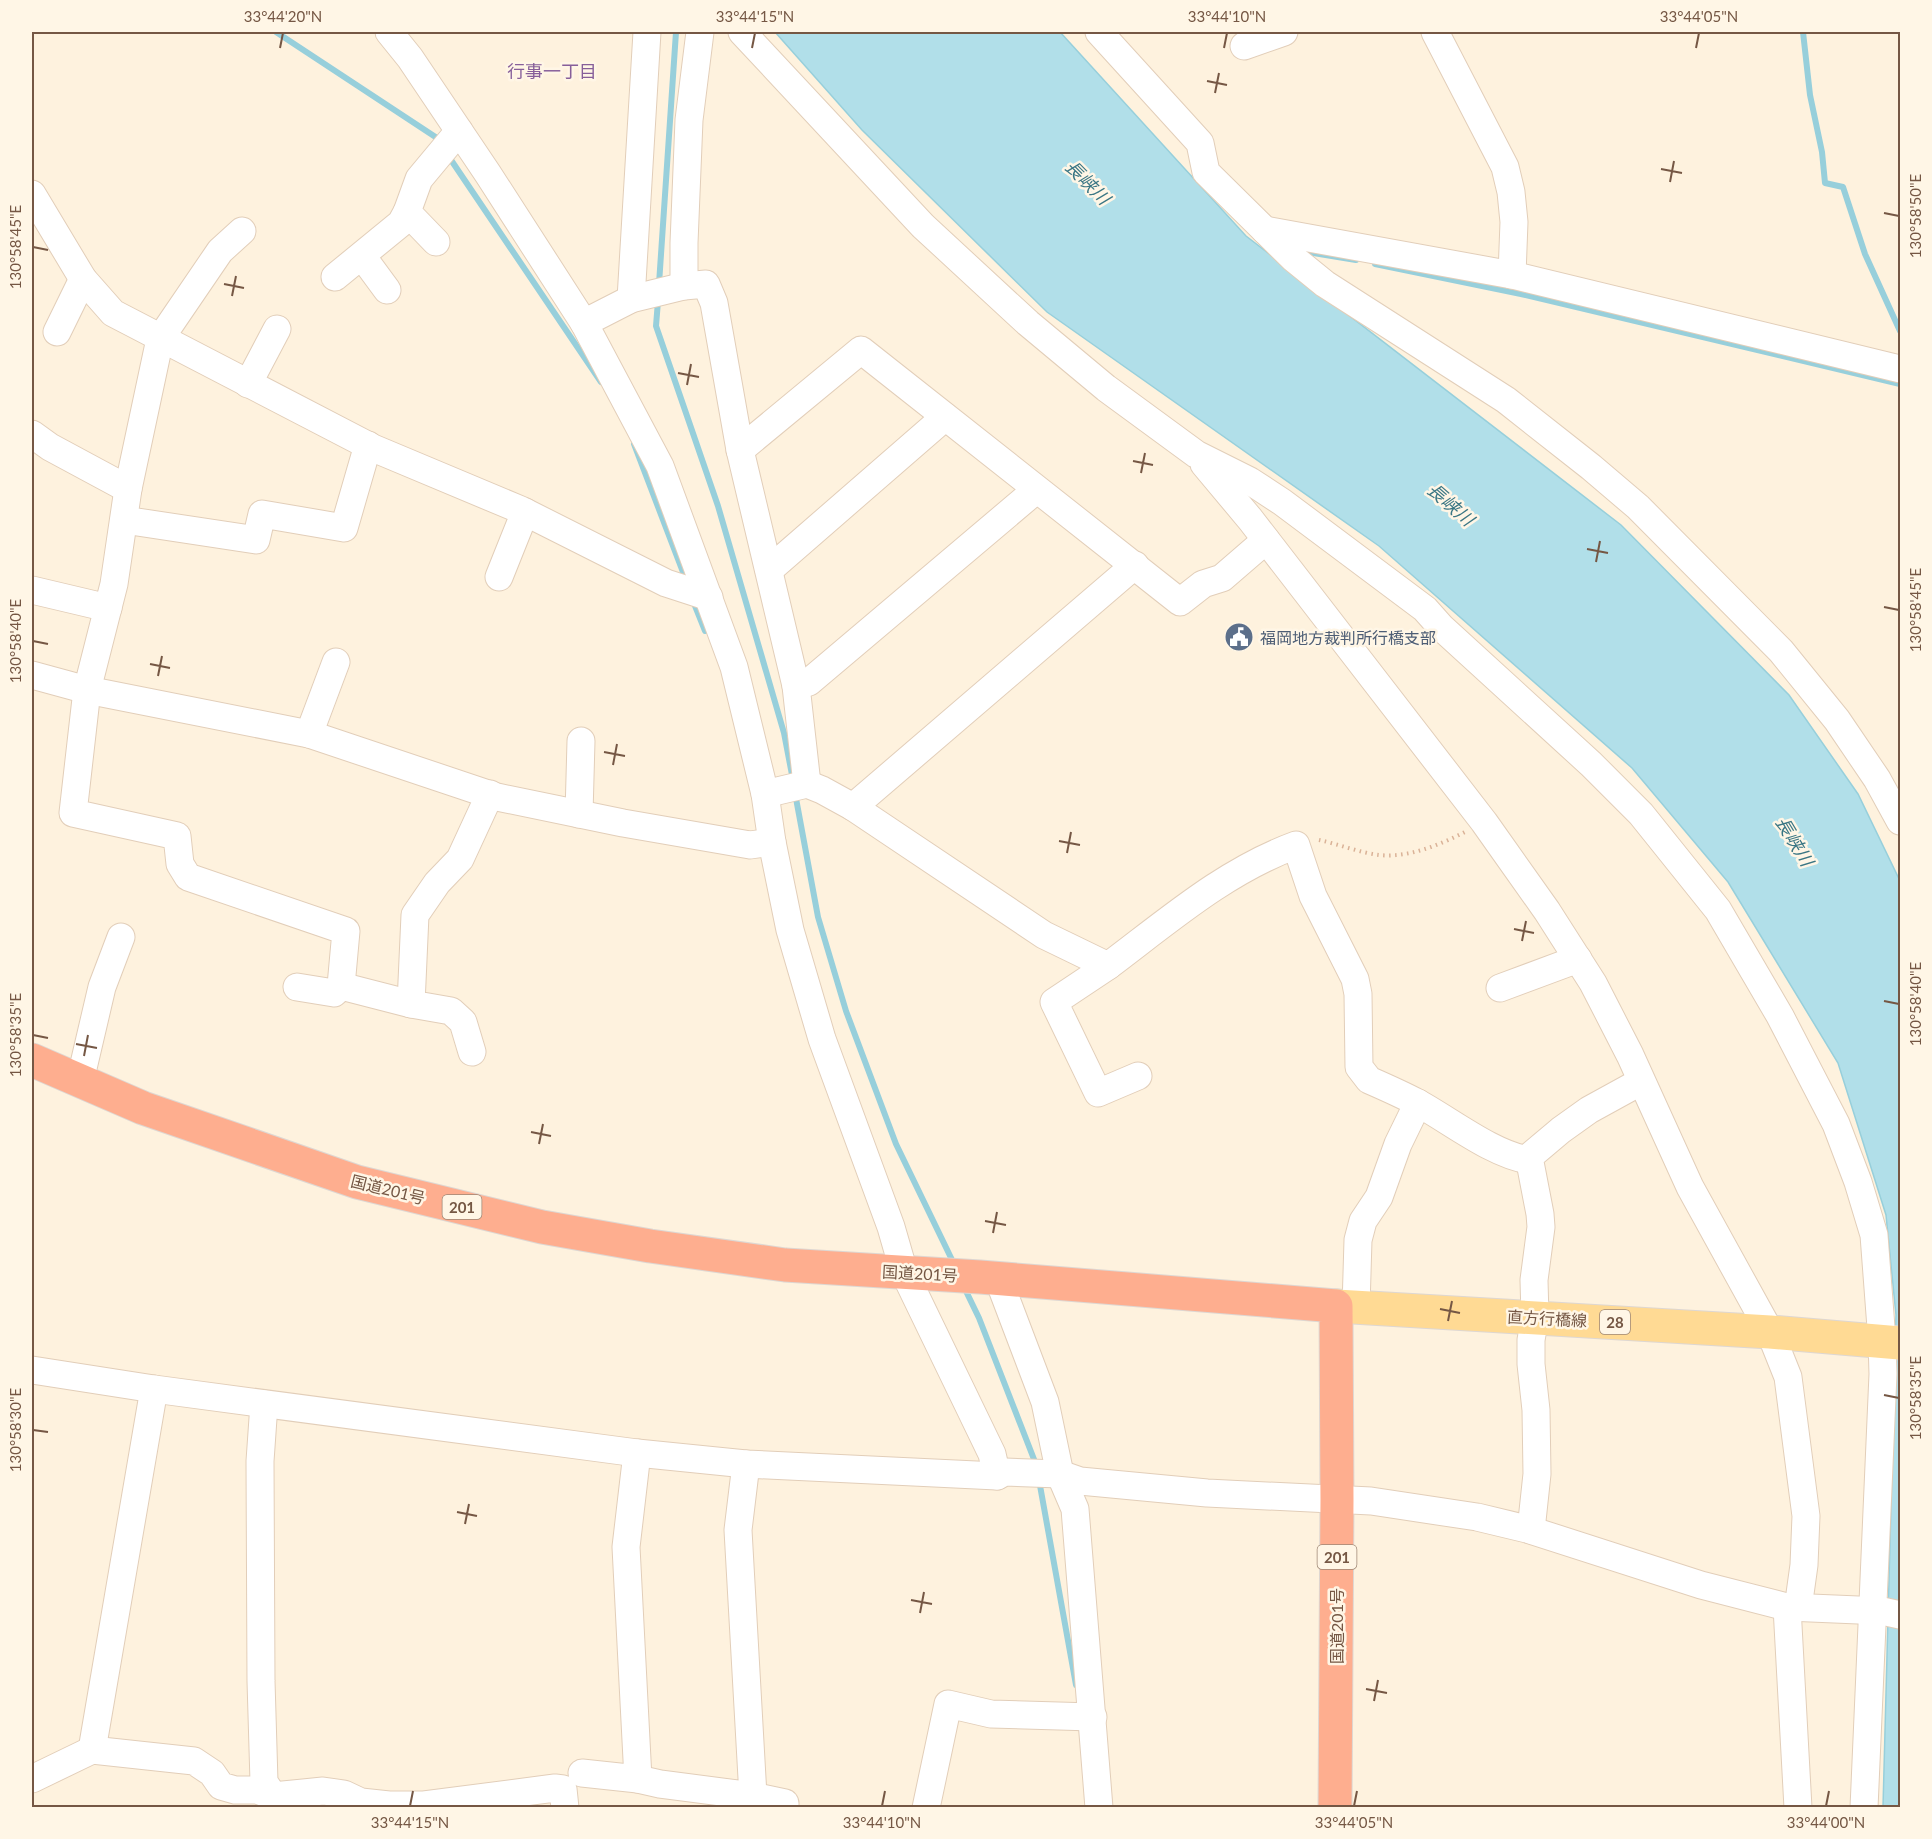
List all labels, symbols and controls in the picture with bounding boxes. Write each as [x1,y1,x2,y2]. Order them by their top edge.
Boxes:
text: 33°44'20"N [244,7,322,25]
text: 33°44'15"N [716,7,794,25]
text: 33°44'10"N [1188,7,1266,25]
text: 33°44'05"N [1660,7,1738,25]
district label: 行事一丁目 [507,60,597,82]
water label: 長峡川 [1061,155,1116,210]
text: 130°58'50"E [1906,174,1924,258]
text: 130°58'45"E [6,205,24,289]
water label: 長峡川 [1423,478,1480,531]
text: 130°58'45"E [1906,568,1924,652]
text: 130°58'40"E [6,599,24,683]
public building icon: 福岡地方裁判所行橋支部 [1223,621,1255,653]
place label: 福岡地方裁判所行橋支部 [1260,628,1436,647]
water label: 長峡川 [1772,812,1819,872]
text: 130°58'40"E [1906,962,1924,1046]
text: 130°58'35"E [6,993,24,1077]
street label: 国道201号 [349,1171,427,1207]
road number: 201 [442,1195,482,1219]
street label: 国道201号 [882,1262,958,1284]
street label: 直方行橋線 [1507,1306,1587,1330]
road number: 28 [1600,1310,1630,1334]
text: 130°58'35"E [1906,1356,1924,1440]
text: 130°58'30"E [6,1388,24,1472]
road number: 201 [1318,1545,1356,1569]
street label: 国道201号 [1327,1588,1346,1664]
text: 33°44'15"N [371,1813,449,1831]
text: 33°44'10"N [843,1813,921,1831]
text: 33°44'05"N [1315,1813,1393,1831]
text: 33°44'00"N [1787,1813,1865,1831]

